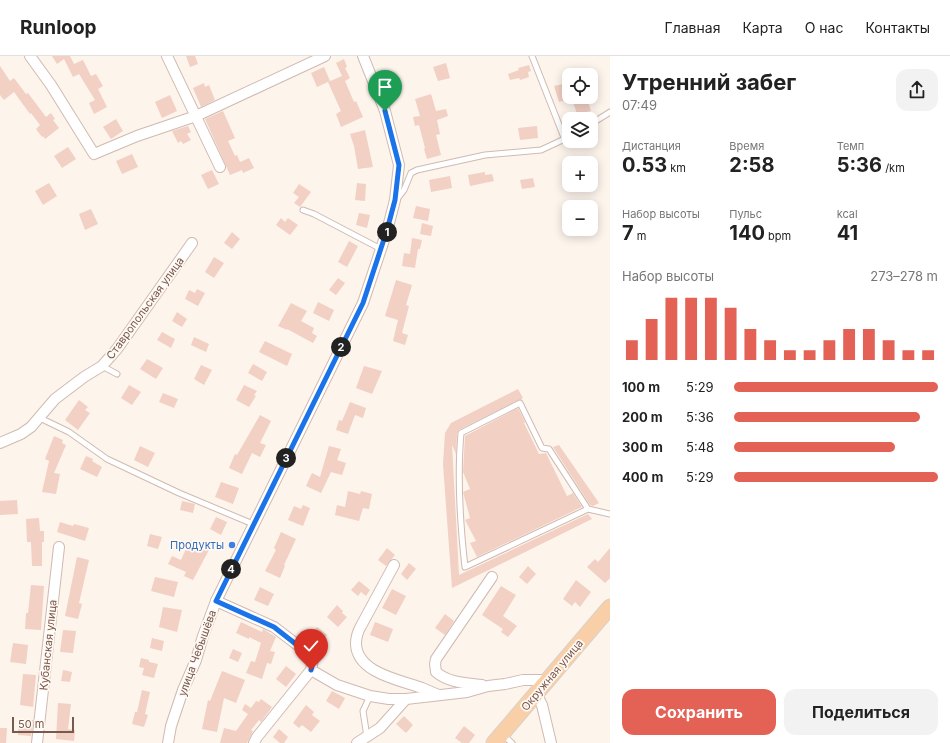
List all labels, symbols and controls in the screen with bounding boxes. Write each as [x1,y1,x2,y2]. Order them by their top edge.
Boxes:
text: Runloop [20,16,97,39]
text: Главная [665,19,720,36]
text: Карта [742,19,783,36]
text: О нас [805,19,843,36]
text: Контакты [865,19,930,36]
map controls [562,68,598,236]
button: locate [562,68,598,104]
text: Утренний забег [622,69,796,95]
button: share [896,69,938,111]
pin [368,70,402,111]
icon: arrive [374,76,396,98]
text: 07:49 [622,97,657,113]
button: layers [562,112,598,148]
text: Дистанция [622,139,681,153]
text: Время [729,139,764,153]
text: Темп [837,139,864,153]
text: 0.53 [622,153,667,177]
text: 2:58 [729,153,774,177]
text: 5:36 [837,153,882,177]
button: + [562,156,598,192]
text: km [667,161,686,175]
text: /km [882,161,905,175]
button: − [562,200,598,236]
text: Набор высоты [622,207,700,221]
text: Пульс [729,207,762,221]
text: kcal [837,207,858,221]
text: 7 [622,221,634,245]
text: 140 [729,221,765,245]
text: 41 [837,221,858,245]
pin: 1 [377,222,397,242]
text: 1 [385,225,389,239]
text: m [634,229,646,243]
text: bpm [765,229,791,243]
street label: Ставропольская улица [103,254,187,362]
text: Набор высоты [622,268,714,284]
text: 273–278 m [870,268,938,284]
pin: 2 [331,337,351,357]
text: 2 [338,340,344,354]
text: 100 m [622,379,660,395]
text: 5:29 [686,379,714,395]
text: 200 m [622,409,663,425]
text: 5:36 [686,409,714,425]
text: 300 m [622,439,663,455]
text: 5:48 [686,439,714,455]
pin: 3 [276,448,296,468]
text: 3 [282,451,290,465]
text: 400 m [622,469,663,485]
text: 5:29 [686,469,714,485]
place label: Продукты [170,538,224,552]
marker: Продукты [227,540,237,550]
pin: 4 [221,559,241,579]
text: 4 [227,562,235,576]
street label: Кубанская улица [36,599,60,691]
street label: улица Чебышёва [175,608,219,698]
pin [294,629,328,670]
icon: check [300,635,322,657]
street label: Окружная улица [518,636,586,714]
button: Сохранить [622,689,776,735]
button: Поделиться [784,689,938,735]
scale bar [12,715,74,734]
text: 50 m [18,717,44,731]

